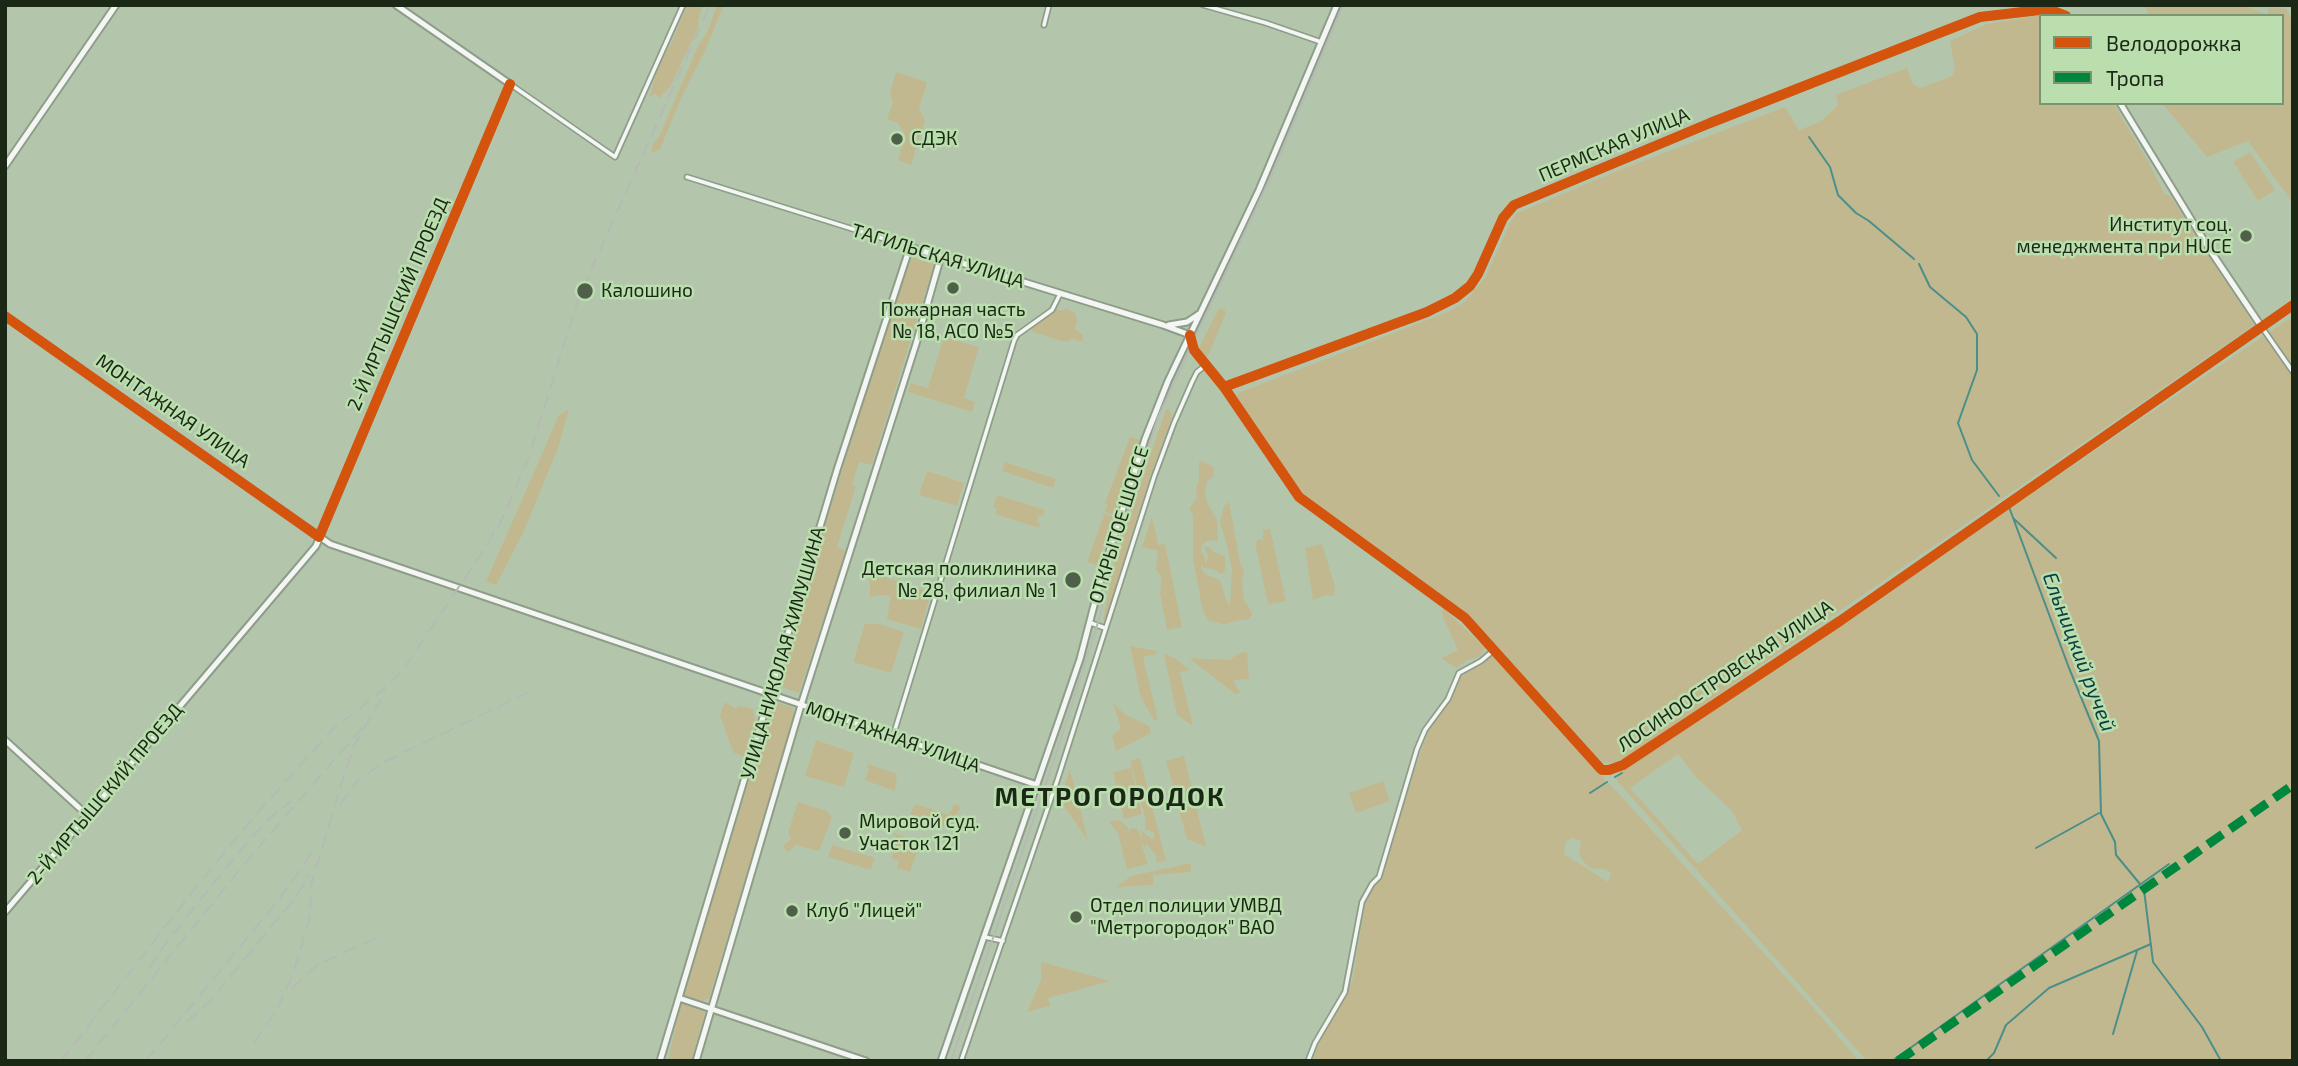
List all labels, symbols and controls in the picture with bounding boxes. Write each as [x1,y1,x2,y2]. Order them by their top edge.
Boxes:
legend [2039,14,2284,105]
text: Велодорожка [2106,30,2242,55]
text: Тропа [2106,65,2164,90]
street label: ПЕРМСКАЯ УЛИЦА [1535,103,1693,187]
place label: СДЭК [911,128,957,150]
marker: СДЭК [889,131,905,147]
street label: 2-Й ИРТЫШСКИЙ ПРОЕЗД [343,194,453,414]
place label: Институт соц. менеджмента при HUCE [2017,214,2232,258]
street label: ТАГИЛЬСКАЯ УЛИЦА [849,219,1027,293]
marker: Институт соц. менеджмента при HUCE [2238,228,2254,244]
place label: Калошино [601,280,693,302]
marker: Пожарная часть № 18, АСО №5 [945,280,961,296]
marker: Калошино [575,281,595,301]
place label: Пожарная часть № 18, АСО №5 [880,299,1026,343]
street label: МОНТАЖНАЯ УЛИЦА [92,349,254,473]
street label: ОТКРЫТОЕ ШОССЕ [1084,444,1154,606]
street label: УЛИЦА НИКОЛАЯ ХИМУШИНА [736,524,830,782]
place label: Детская поликлиника № 28, филиал № 1 [862,558,1057,602]
water label: Ельницкий ручей [2037,569,2121,735]
marker: Детская поликлиника № 28, филиал № 1 [1063,570,1083,590]
street label: ЛОСИНООСТРОВСКАЯ УЛИЦА [1613,595,1837,757]
street label: МОНТАЖНАЯ УЛИЦА [803,696,983,778]
street label: 2-Й ИРТЫШСКИЙ ПРОЕЗД [23,699,187,889]
district label: МЕТРОГОРОДОК [996,781,1224,813]
place label: Мировой суд. Участок 121 [859,811,980,855]
marker: Мировой суд. Участок 121 [837,825,853,841]
place label: Отдел полиции УМВД "Метрогородок" ВАО [1090,895,1282,939]
place label: Клуб "Лицей" [806,900,922,922]
marker: Клуб "Лицей" [784,903,800,919]
marker: Отдел полиции УМВД "Метрогородок" ВАО [1068,909,1084,925]

